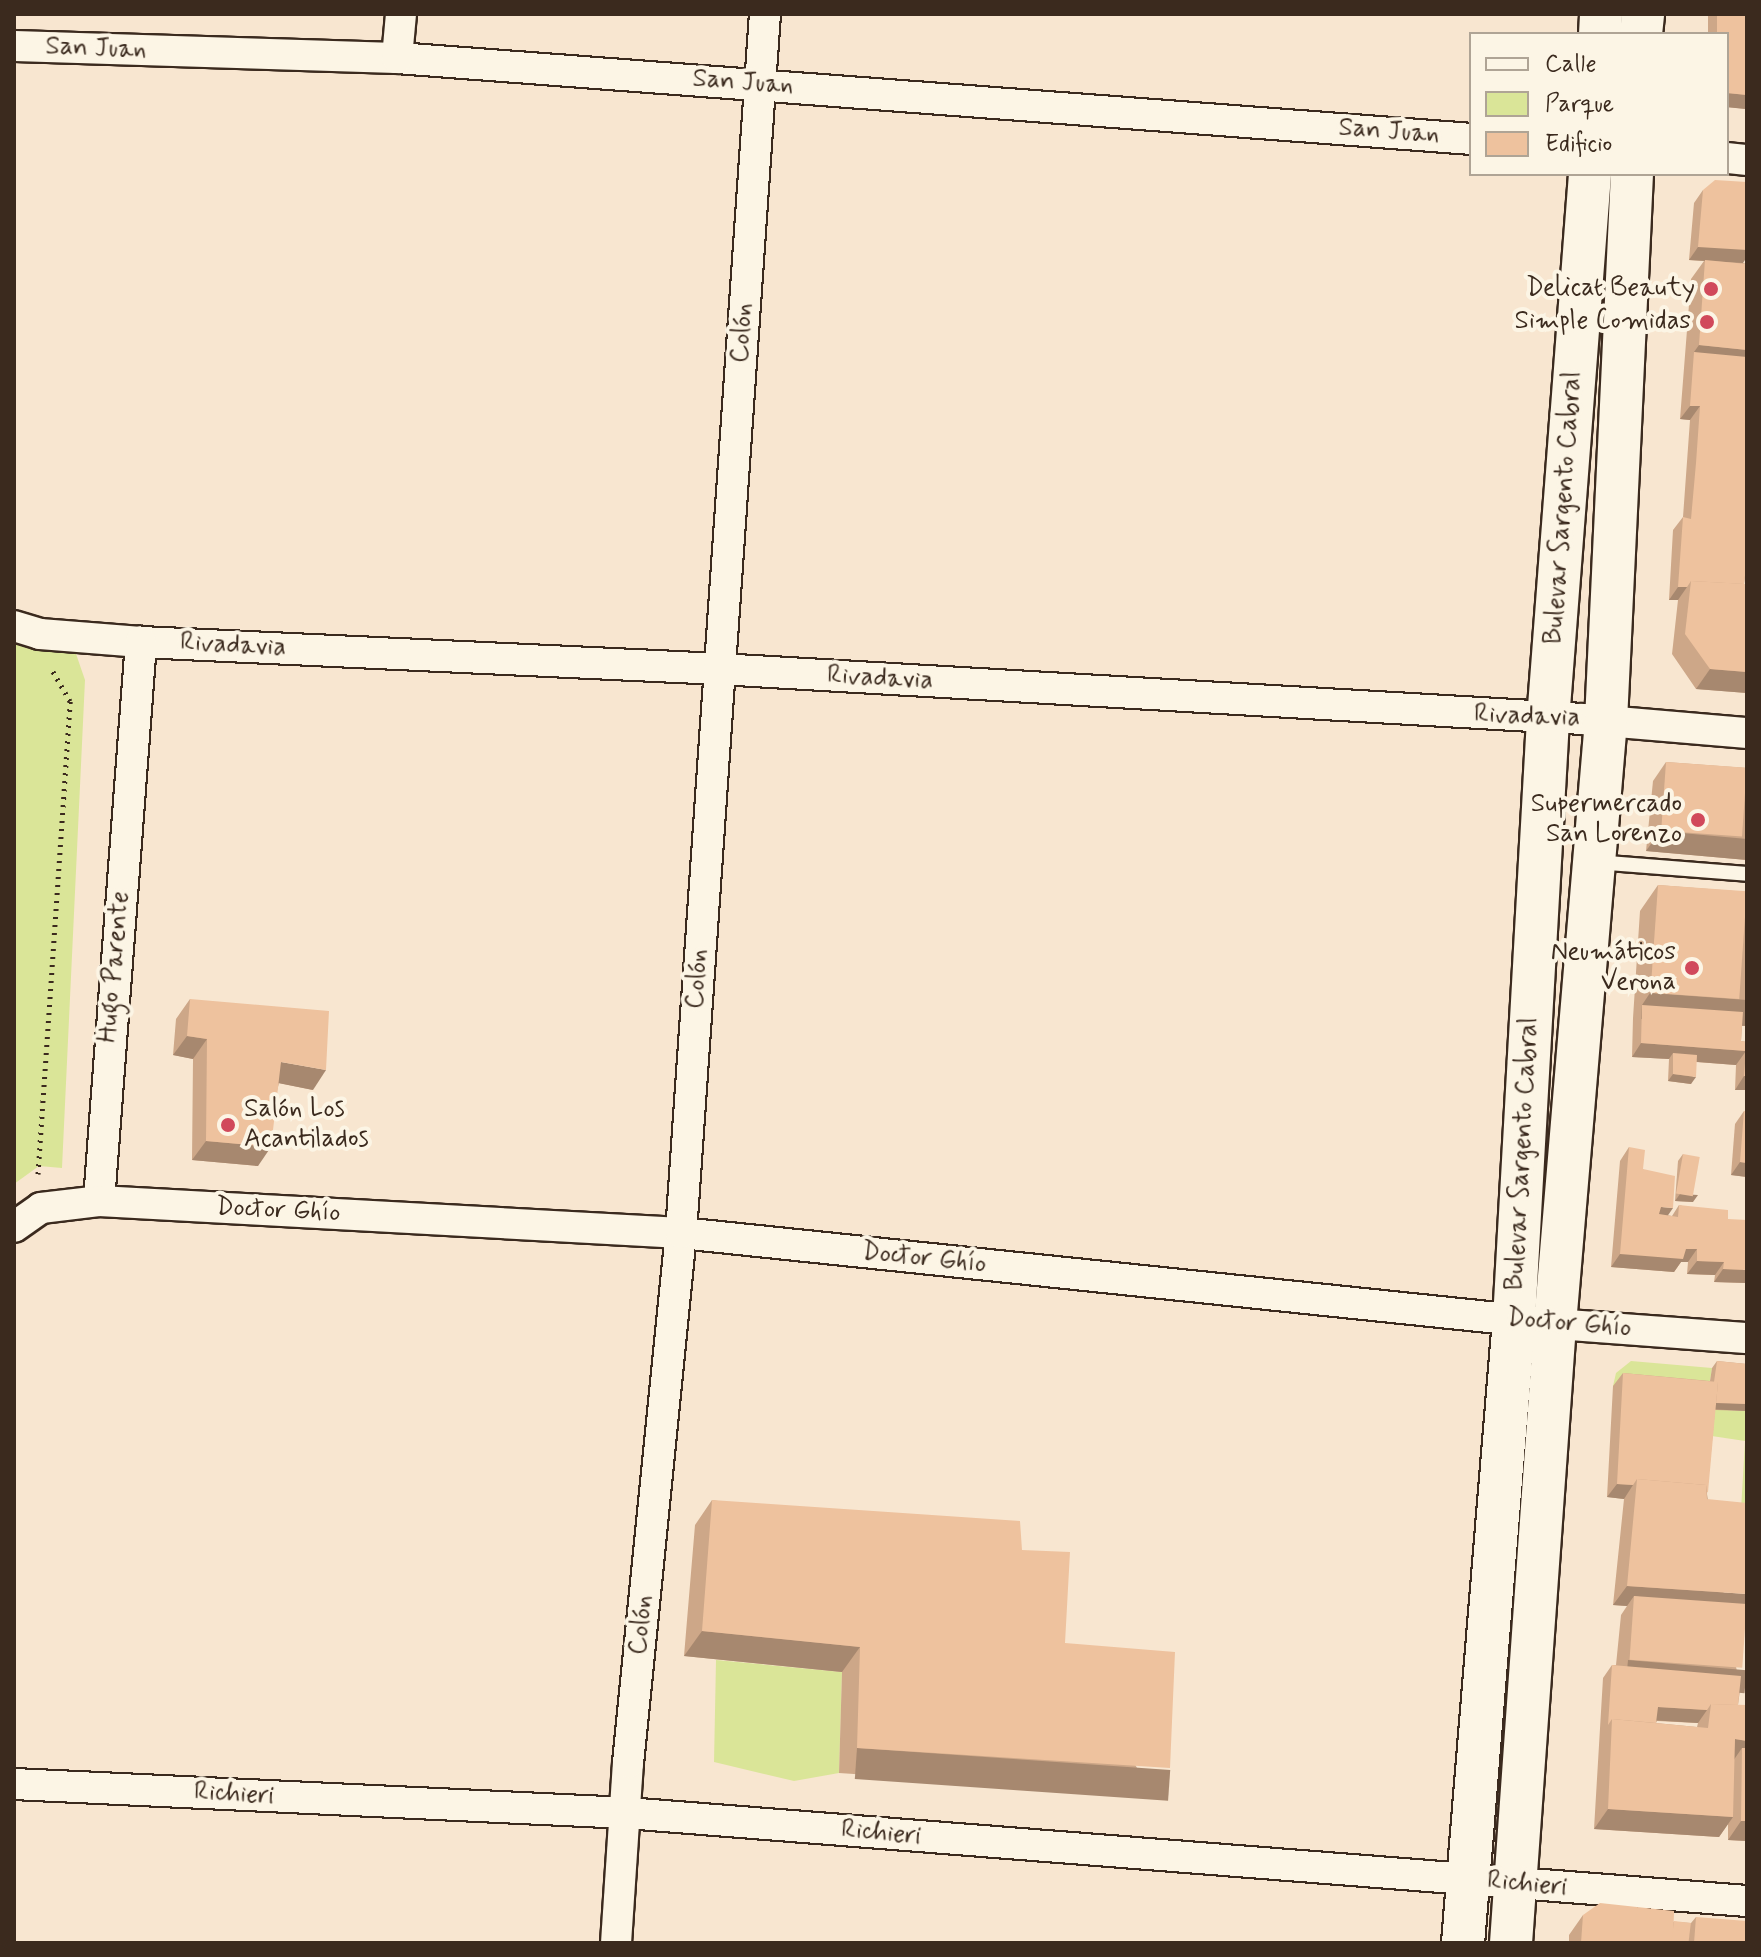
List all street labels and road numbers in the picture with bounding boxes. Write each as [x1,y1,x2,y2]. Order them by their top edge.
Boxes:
street label: San Juan [44,32,148,66]
street label: San Juan [690,64,796,102]
street label: San Juan [1336,113,1442,151]
street label: Colón [725,302,761,364]
street label: Bulevar Sargento Cabral [1539,372,1589,644]
street label: Rivadavia [179,628,287,664]
street label: Rivadavia [826,661,934,697]
street label: Rivadavia [1473,700,1581,734]
street label: Hugo Parente [93,888,137,1046]
street label: Colón [680,948,716,1010]
street label: Bulevar Sargento Cabral [1500,1018,1546,1290]
street label: Doctor Ghío [214,1192,342,1230]
street label: Doctor Ghío [859,1237,989,1281]
street label: Doctor Ghío [1505,1303,1633,1345]
street label: Colón [623,1593,661,1657]
street label: Richieri [193,1777,275,1813]
street label: Richieri [840,1815,922,1853]
street label: Richieri [1486,1866,1568,1904]

